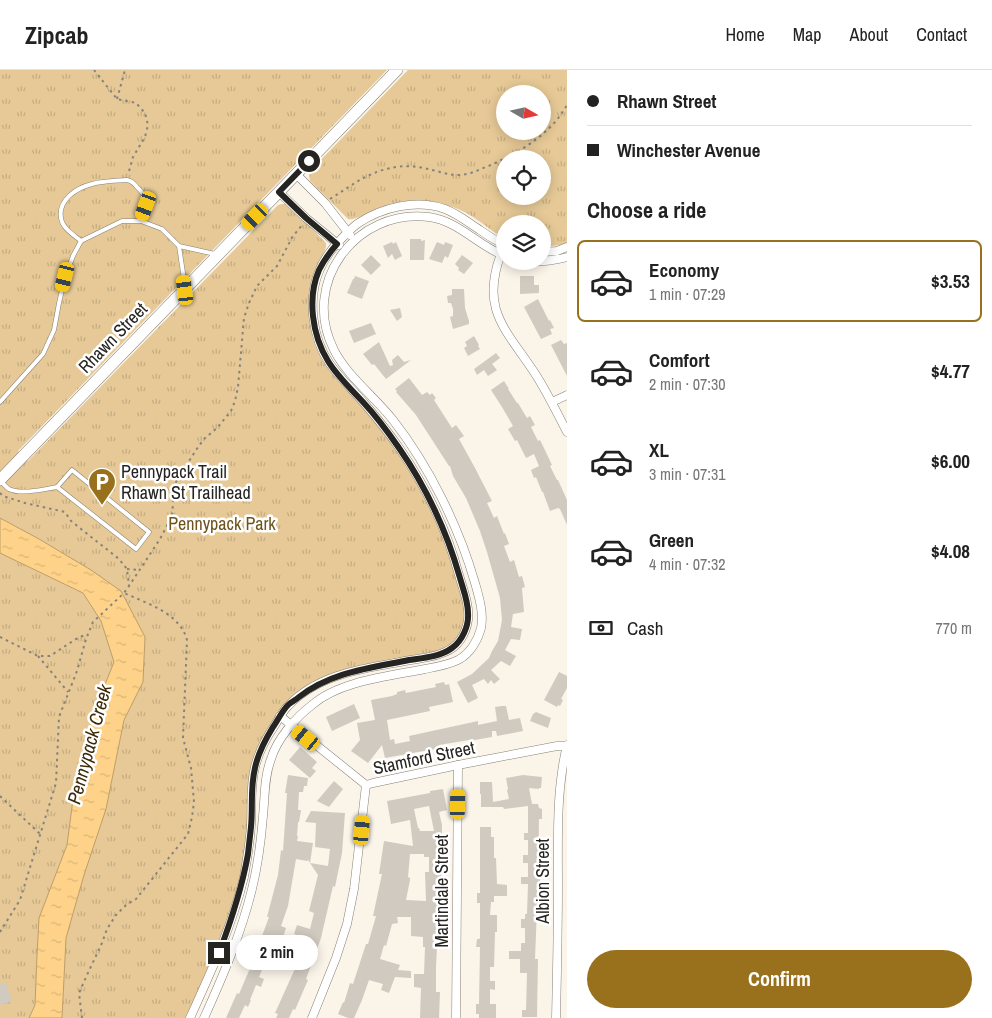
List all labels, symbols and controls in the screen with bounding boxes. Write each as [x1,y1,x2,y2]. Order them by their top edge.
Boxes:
text: Zipcab [25,19,88,51]
text: Home [725,22,765,47]
text: Map [793,22,822,47]
text: About [850,22,888,47]
text: Contact [916,22,967,47]
north arrow [496,85,551,140]
map controls [496,85,551,270]
text: Rhawn Street [617,88,717,114]
text: Winchester Avenue [617,137,760,163]
route start [298,150,320,172]
button: locate [496,150,551,205]
car [133,189,158,223]
text: Choose a ride [587,195,706,225]
car [239,201,270,233]
button: layers [496,215,551,270]
text: Economy [649,257,719,283]
icon: car [589,259,634,304]
car [54,261,75,293]
text: $3.53 [931,268,970,294]
car [175,274,194,306]
text: 1 min · 07:29 [649,283,726,305]
street label: Rhawn Street [73,297,153,379]
text: Comfort [649,347,710,373]
icon: car [589,349,634,394]
text: $4.77 [931,358,970,384]
text: 2 min · 07:30 [649,373,726,395]
text: XL [649,437,669,463]
icon: car [589,439,634,484]
text: $6.00 [931,448,970,474]
place label: Pennypack Trail Rhawn St Trailhead [121,459,251,505]
text: 3 min · 07:31 [649,463,726,485]
parking icon: Pennypack Trail Rhawn St Trailhead [87,467,117,506]
park label: Pennypack Park [168,511,276,536]
text: Green [649,527,694,553]
icon: car [589,529,634,574]
text: $4.08 [931,538,970,564]
text: 4 min · 07:32 [649,553,726,575]
icon: cash [587,614,615,642]
text: Cash [627,615,663,641]
text: 770 m [936,617,972,639]
water label: Pennypack Creek [61,680,118,807]
car [289,723,322,753]
street label: Stamford Street [371,735,477,780]
car [450,789,465,819]
car [353,814,370,846]
street label: Martindale Street [429,834,454,948]
street label: Albion Street [530,838,555,925]
callout: 2 min [236,936,319,970]
text: 2 min [260,941,294,963]
route end [208,942,230,964]
button: Confirm [587,950,972,1008]

